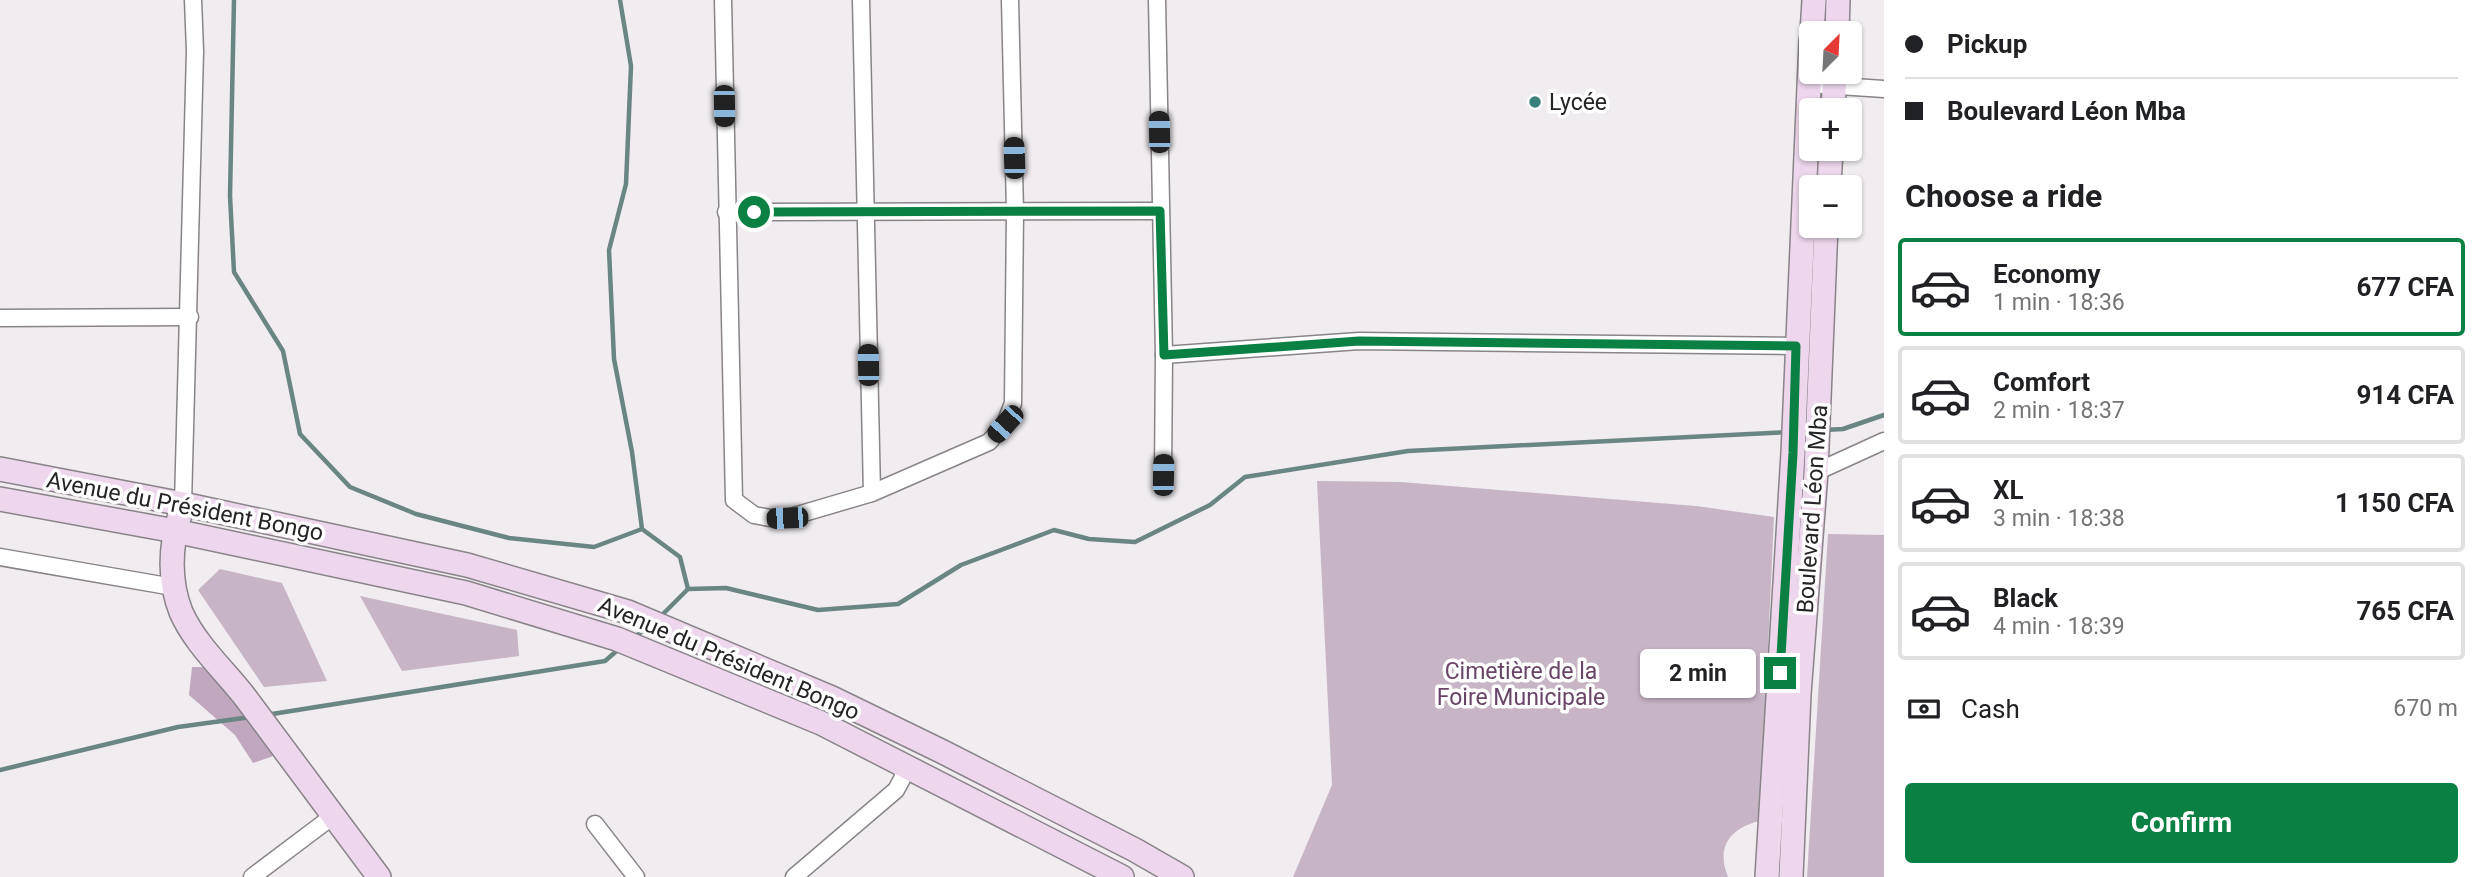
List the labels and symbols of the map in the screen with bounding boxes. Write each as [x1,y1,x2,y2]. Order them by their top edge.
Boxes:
north arrow [1799,21,1862,84]
car [714,85,735,127]
place label: Lycée [1549,89,1607,116]
marker: Lycée [1527,94,1543,110]
car [1149,111,1170,153]
car [1003,137,1026,179]
route start [738,196,770,228]
car [858,344,879,386]
car [984,401,1027,447]
street label: Boulevard Léon Mba [1792,404,1833,614]
car [1153,454,1174,496]
street label: Avenue du Président Bongo [44,466,326,547]
car [766,507,809,529]
street label: Avenue du Président Bongo [594,591,864,726]
callout: 2 min [1640,648,1756,698]
route end [1764,657,1796,689]
park label: Cimetière de la Foire Municipale [1437,658,1605,711]

